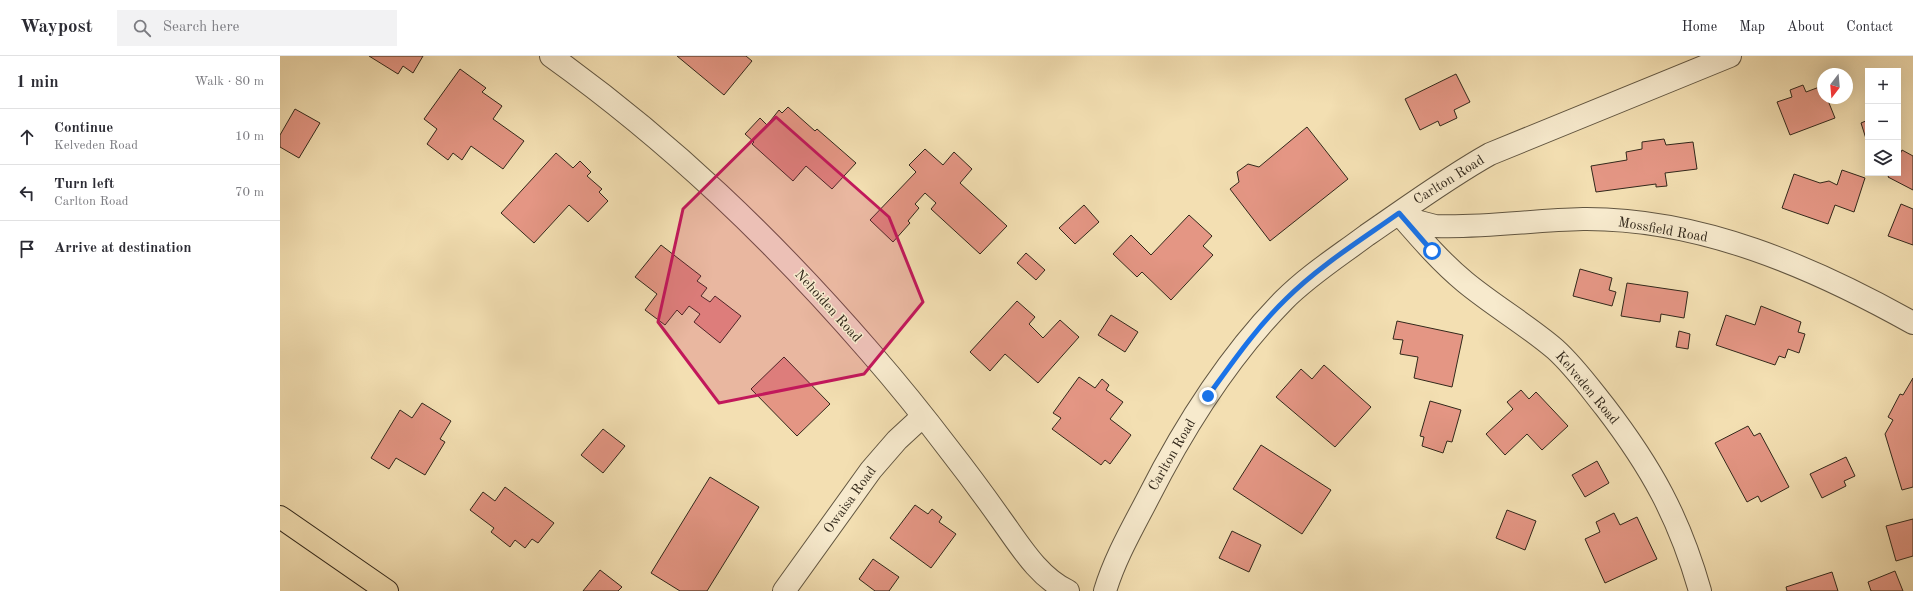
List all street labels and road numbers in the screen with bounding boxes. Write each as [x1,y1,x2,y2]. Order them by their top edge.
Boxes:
street label: Carlton Road [1411,153,1487,207]
street label: Mossfield Road [1617,215,1709,245]
street label: Nehoiden Road [792,267,864,345]
street label: Kelveden Road [1553,349,1621,427]
street label: Carlton Road [1146,417,1198,493]
street label: Owaisa Road [821,464,879,536]

